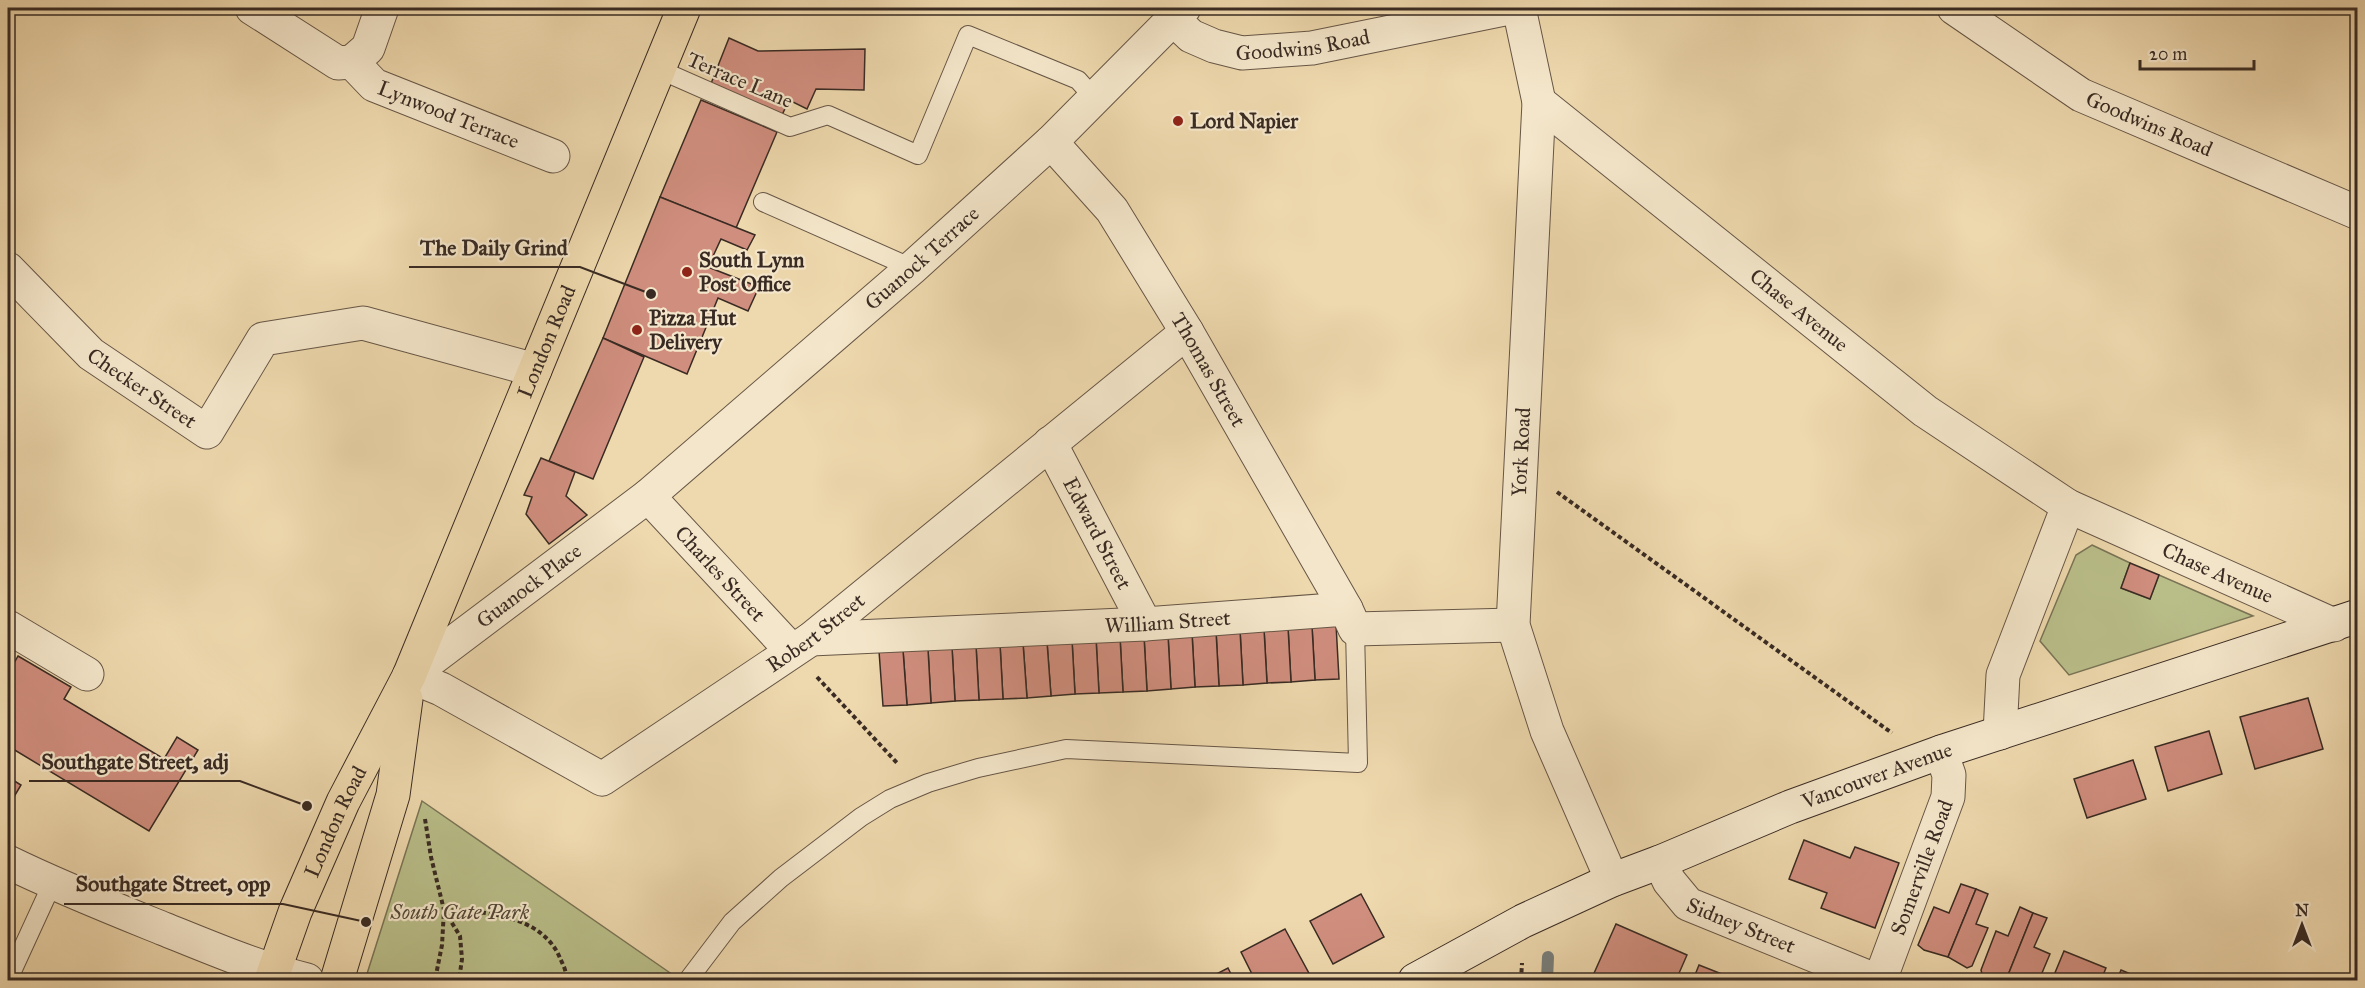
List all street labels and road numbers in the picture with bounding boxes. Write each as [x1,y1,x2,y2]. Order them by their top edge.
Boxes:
street label: Goodwins Road [1235,23,1373,66]
street label: Terrace Lane [683,46,797,114]
street label: Lynwood Terrace [374,75,523,154]
street label: Goodwins Road [2082,86,2217,163]
street label: Guanock Terrace [859,200,985,316]
street label: Chase Avenue [1744,263,1854,358]
street label: London Road [512,281,582,402]
street label: Thomas Street [1165,308,1252,432]
street label: Checker Street [82,342,202,435]
street label: York Road [1506,406,1536,497]
street label: Edward Street [1057,473,1138,594]
street label: Charles Street [669,520,771,627]
street label: Chase Avenue [2158,537,2277,609]
street label: Guanock Place [471,538,587,634]
street label: Robert Street [762,587,870,678]
street label: William Street [1104,605,1232,639]
street label: Vancouver Avenue [1797,736,1956,815]
street label: London Road [299,761,373,881]
street label: Somerville Road [1885,796,1959,939]
street label: Sidney Street [1683,892,1800,959]

